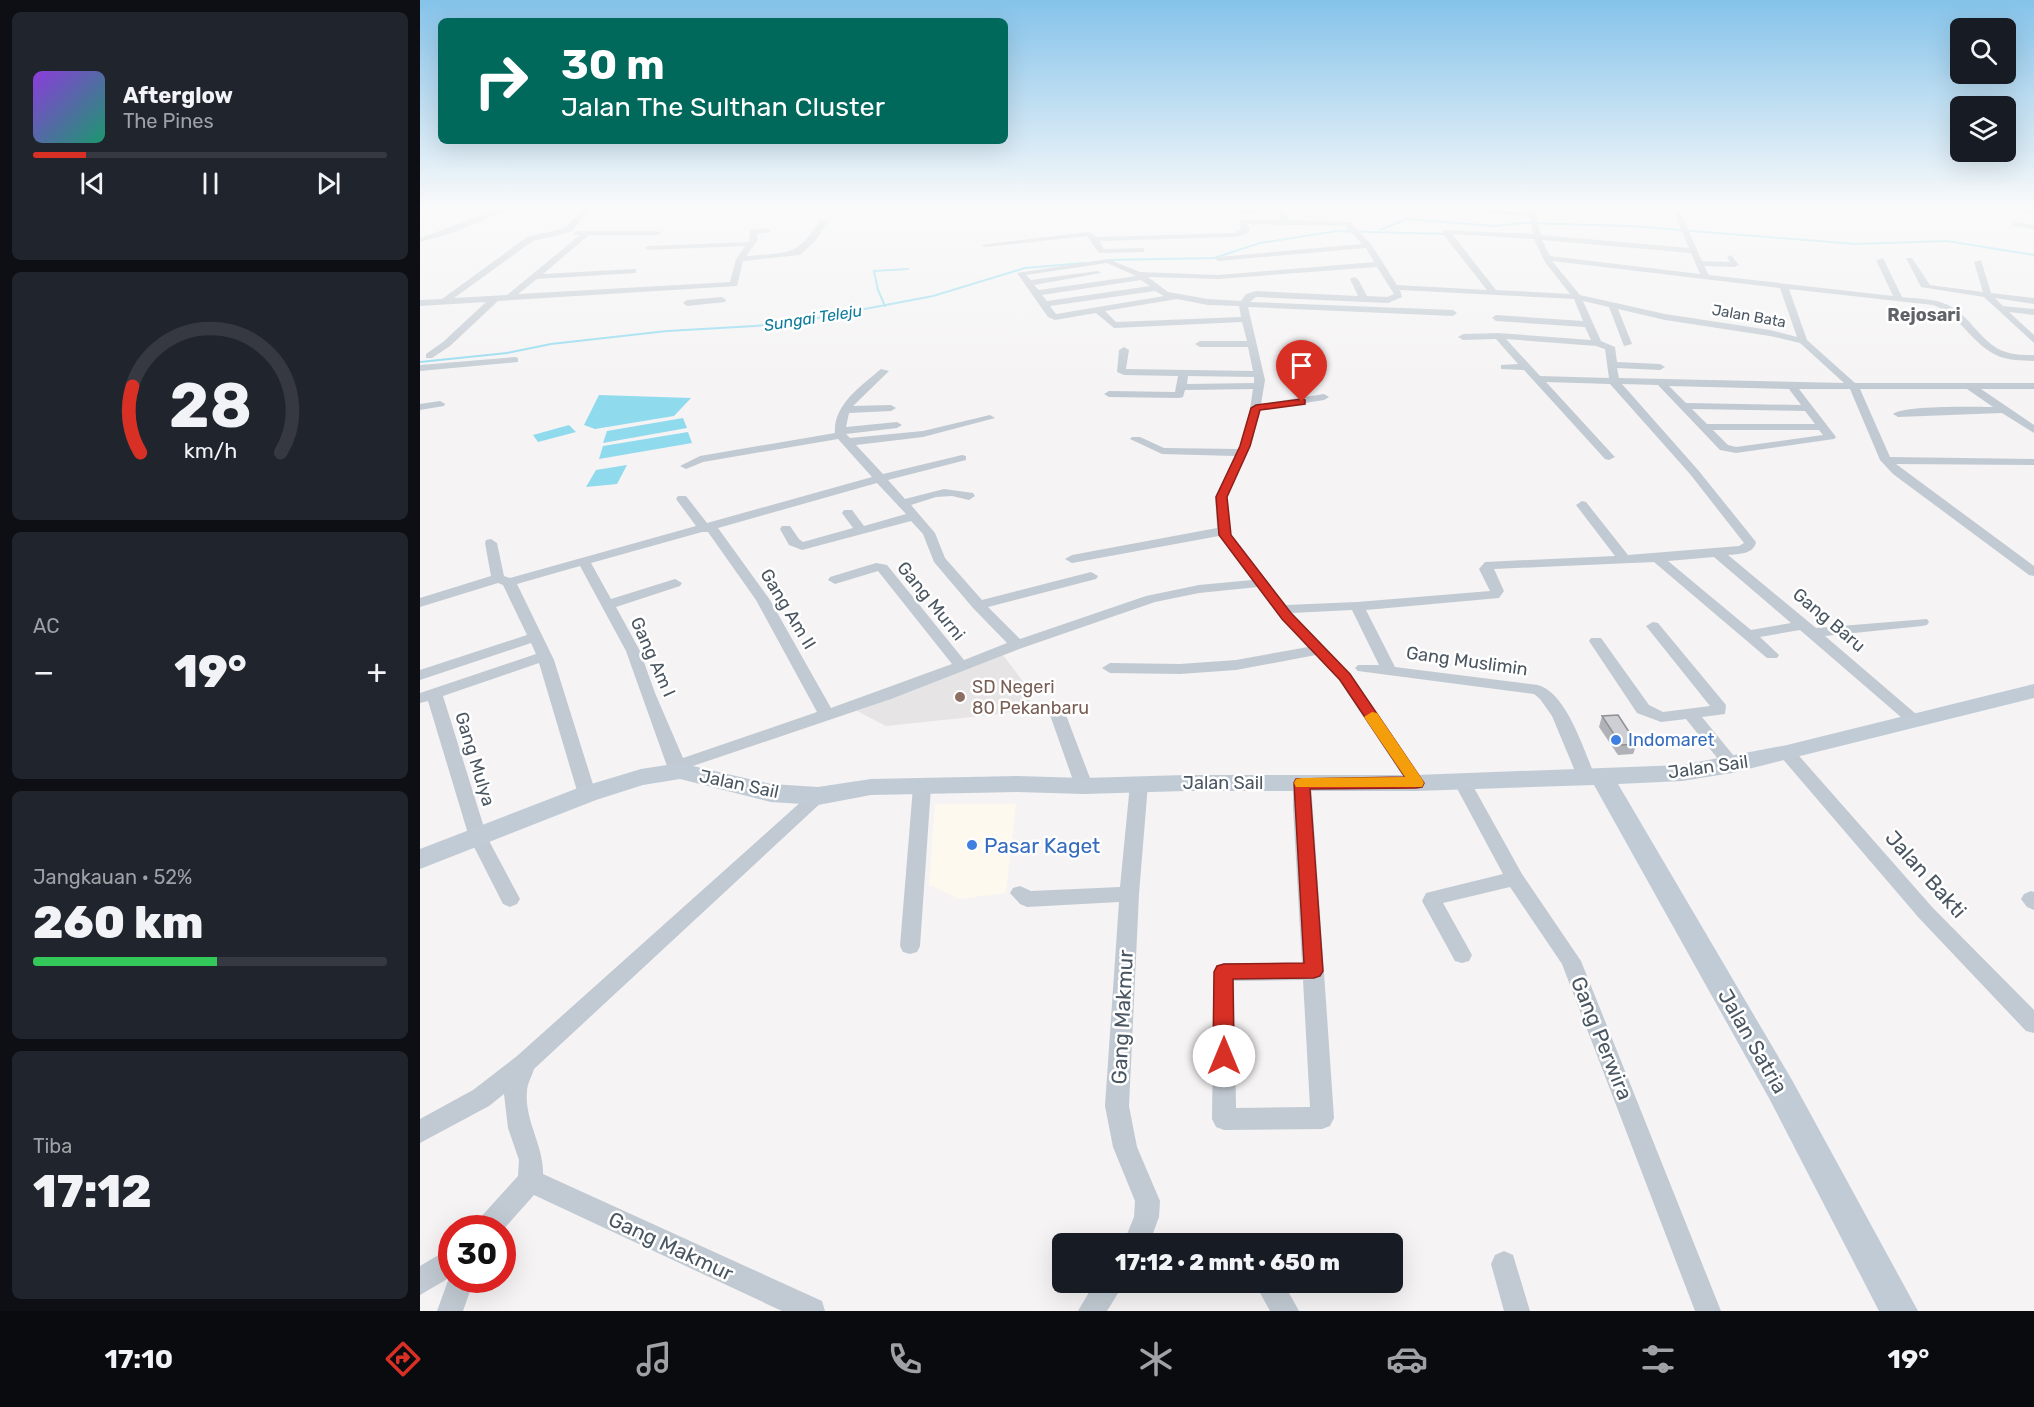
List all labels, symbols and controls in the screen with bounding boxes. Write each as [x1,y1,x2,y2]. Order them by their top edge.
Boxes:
map controls [1950,18,2016,162]
button: search [1950,18,2016,84]
text: 30 m [561,40,665,90]
icon: right [462,42,540,120]
text: Afterglow [123,82,233,109]
text: Jalan The Sulthan Cluster [561,91,885,123]
button: layers [1950,96,2016,162]
text: The Pines [123,109,214,133]
icon: previous [76,167,109,200]
icon: pause [194,167,227,200]
icon: next [312,167,345,200]
water label: Sungai Teleju [763,301,864,335]
street label: Jalan Bata [1711,301,1787,331]
district label: Rejosari [1887,304,1961,326]
pin [1276,340,1327,402]
icon: arrive [1285,349,1318,382]
text: 28 [169,369,251,443]
text: km/h [183,438,237,463]
street label: Gang Murni [892,557,970,645]
street label: Gang Am II [755,565,821,653]
street label: Gang Baru [1788,583,1870,657]
text: AC [33,614,59,638]
street label: Gang Am I [626,614,680,700]
street label: Gang Muslimin [1405,642,1529,680]
text: 19° [174,645,247,698]
text: − [33,652,54,691]
text: + [366,652,387,691]
place label: SD Negeri 80 Pekanbaru [972,676,1089,719]
marker: SD Negeri 80 Pekanbaru [953,690,967,704]
street label: Gang Mulya [450,709,500,809]
place label: Indomaret [1628,729,1715,751]
marker: Indomaret [1609,733,1623,747]
street label: Jalan Sail [1666,750,1750,784]
street label: Jalan Sail [697,765,781,803]
street label: Jalan Sail [1183,772,1263,794]
street label: Jalan Bakti [1880,825,1972,923]
place label: Pasar Kaget [984,833,1100,858]
marker: Pasar Kaget [965,838,979,852]
text: Jangkauan · 52% [33,865,192,889]
text: 260 km [33,896,203,949]
street label: Gang Makmur [1106,949,1138,1085]
street label: Gang Perwira [1566,973,1638,1103]
street label: Jalan Satria [1713,984,1793,1098]
position arrow [1192,1024,1256,1088]
text: Tiba [33,1134,72,1158]
text: 17:12 [33,1165,152,1218]
street label: Gang Makmur [605,1206,737,1286]
speed limit sign: 30 [438,1215,516,1293]
text: 17:12 · 2 mnt · 650 m [1115,1249,1340,1276]
icon: directions [382,1338,424,1380]
icon: music [633,1338,675,1380]
icon: phone [884,1338,926,1380]
icon: climate [1135,1338,1177,1380]
icon: car [1386,1338,1428,1380]
icon: filters [1637,1338,1679,1380]
text: 17:10 [104,1343,173,1375]
text: 19° [1888,1343,1929,1375]

